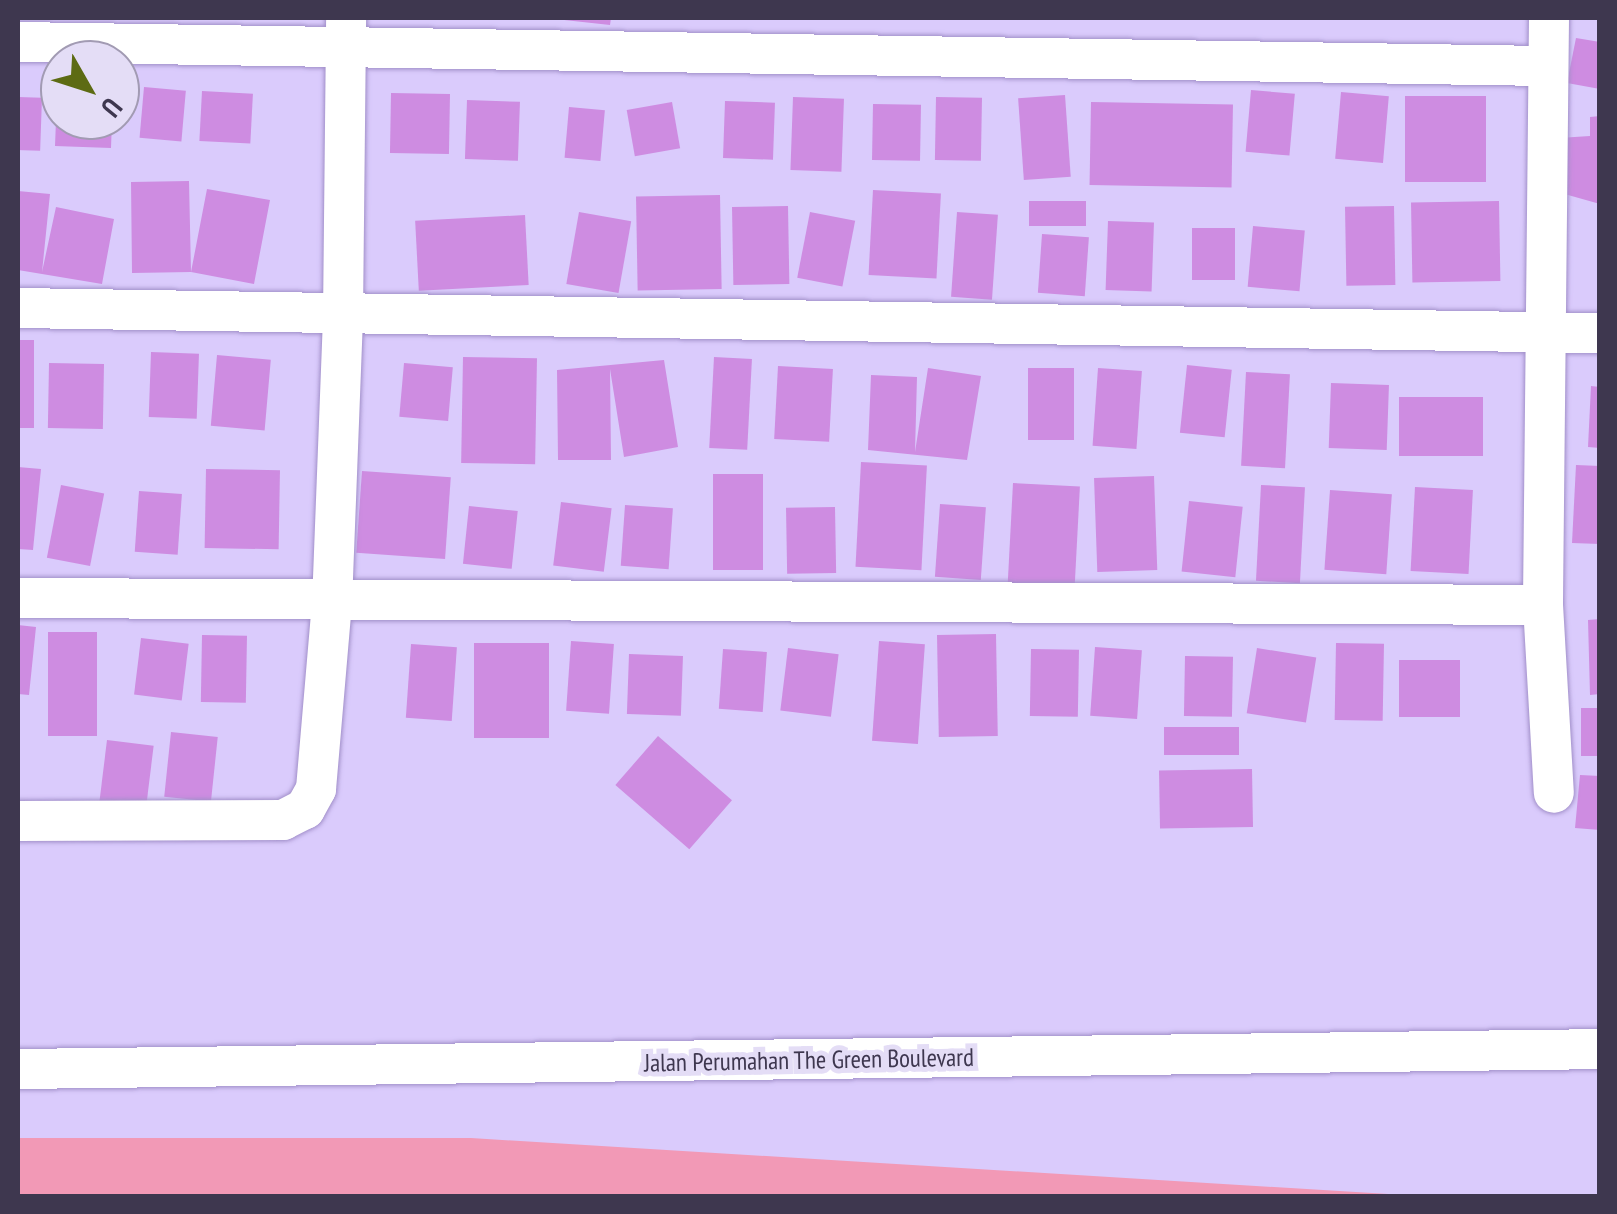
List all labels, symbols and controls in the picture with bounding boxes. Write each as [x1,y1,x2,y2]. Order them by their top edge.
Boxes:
north arrow [40,40,140,140]
text: U [93,91,131,125]
street label: Jalan Perumahan The Green Boulevard [644,1042,974,1078]

